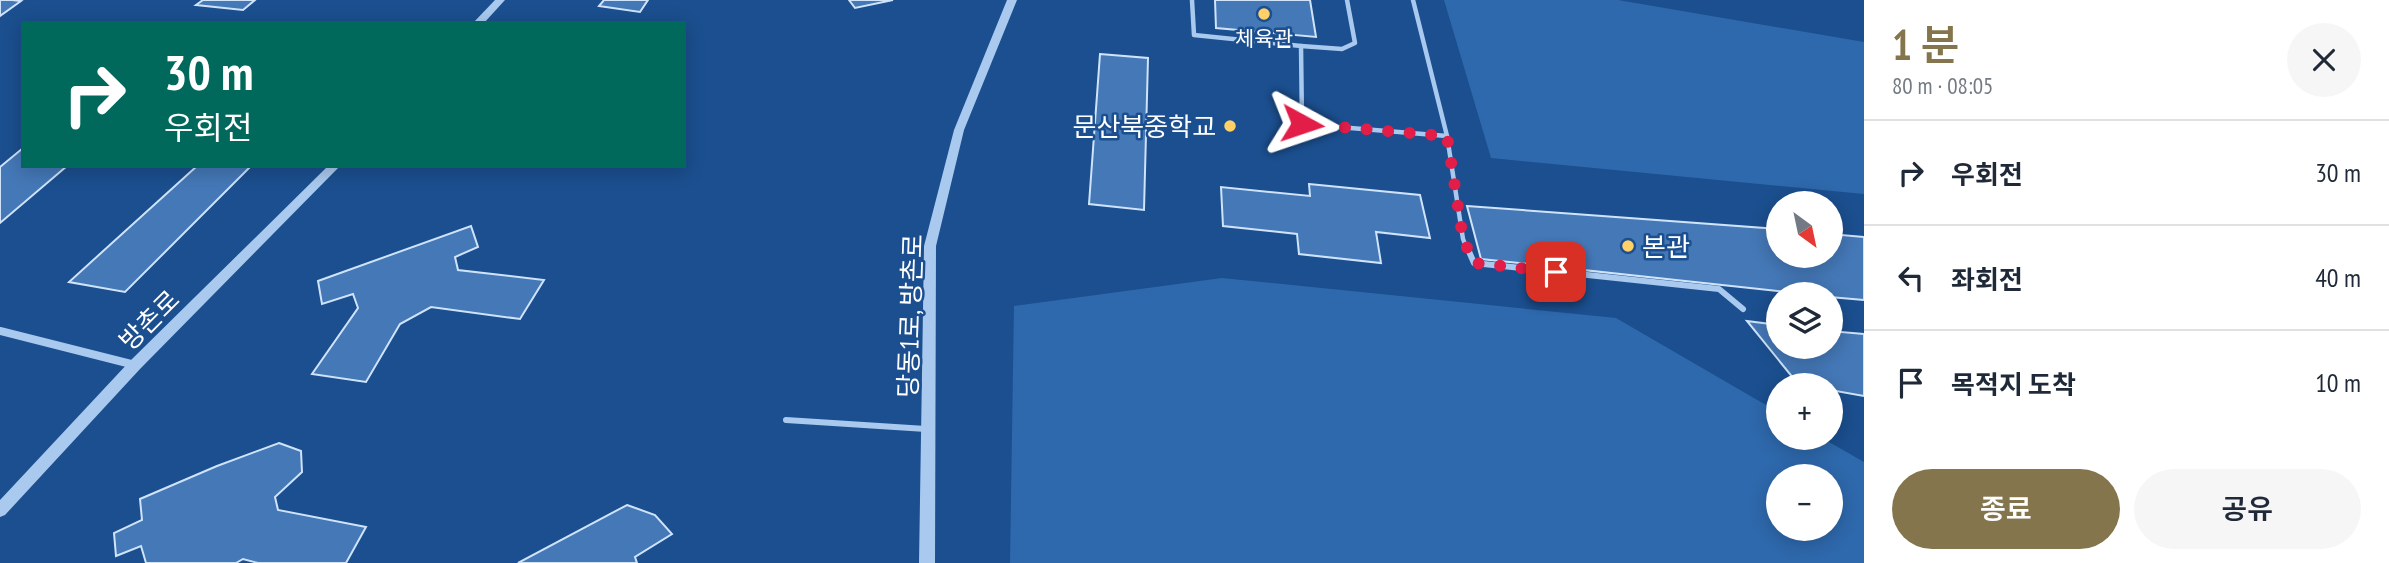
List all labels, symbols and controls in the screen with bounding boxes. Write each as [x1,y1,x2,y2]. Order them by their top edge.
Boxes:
marker: 체육관 [1256,6,1272,22]
text: 1 분 [1892,17,1959,72]
button: close [2287,23,2361,97]
place label: 체육관 [1235,25,1293,52]
text: 30 m [164,40,253,104]
icon: right [49,49,140,140]
text: 80 m · 08:05 [1892,71,1993,100]
position arrow [1265,87,1339,161]
text: 우회전 [164,106,252,148]
place label: 문산북중학교 [1072,110,1216,143]
marker: 문산북중학교 [1222,118,1238,134]
icon: right [1892,154,1930,192]
text: 30 m [2315,156,2361,189]
text: 우회전 [1951,158,2023,191]
north arrow [1766,191,1843,268]
map controls [1766,191,1843,541]
place label: 본관 [1642,230,1690,263]
street label: 당동1로, 방촌로 [891,234,929,398]
marker: 본관 [1620,238,1636,254]
pin [1526,242,1586,302]
icon: arrive [1537,253,1575,291]
icon: left [1892,259,1930,297]
text: 40 m [2315,261,2361,294]
text: 좌회전 [1951,263,2023,296]
button: layers [1766,282,1843,359]
street label: 방촌로 [112,283,186,357]
icon: arrive [1892,364,1930,402]
text: 10 m [2315,366,2361,399]
text: 목적지 도착 [1951,368,2076,401]
button: + [1766,373,1843,450]
button: − [1766,464,1843,541]
button: 종료 [1892,469,2120,549]
button: 공유 [2134,469,2361,549]

